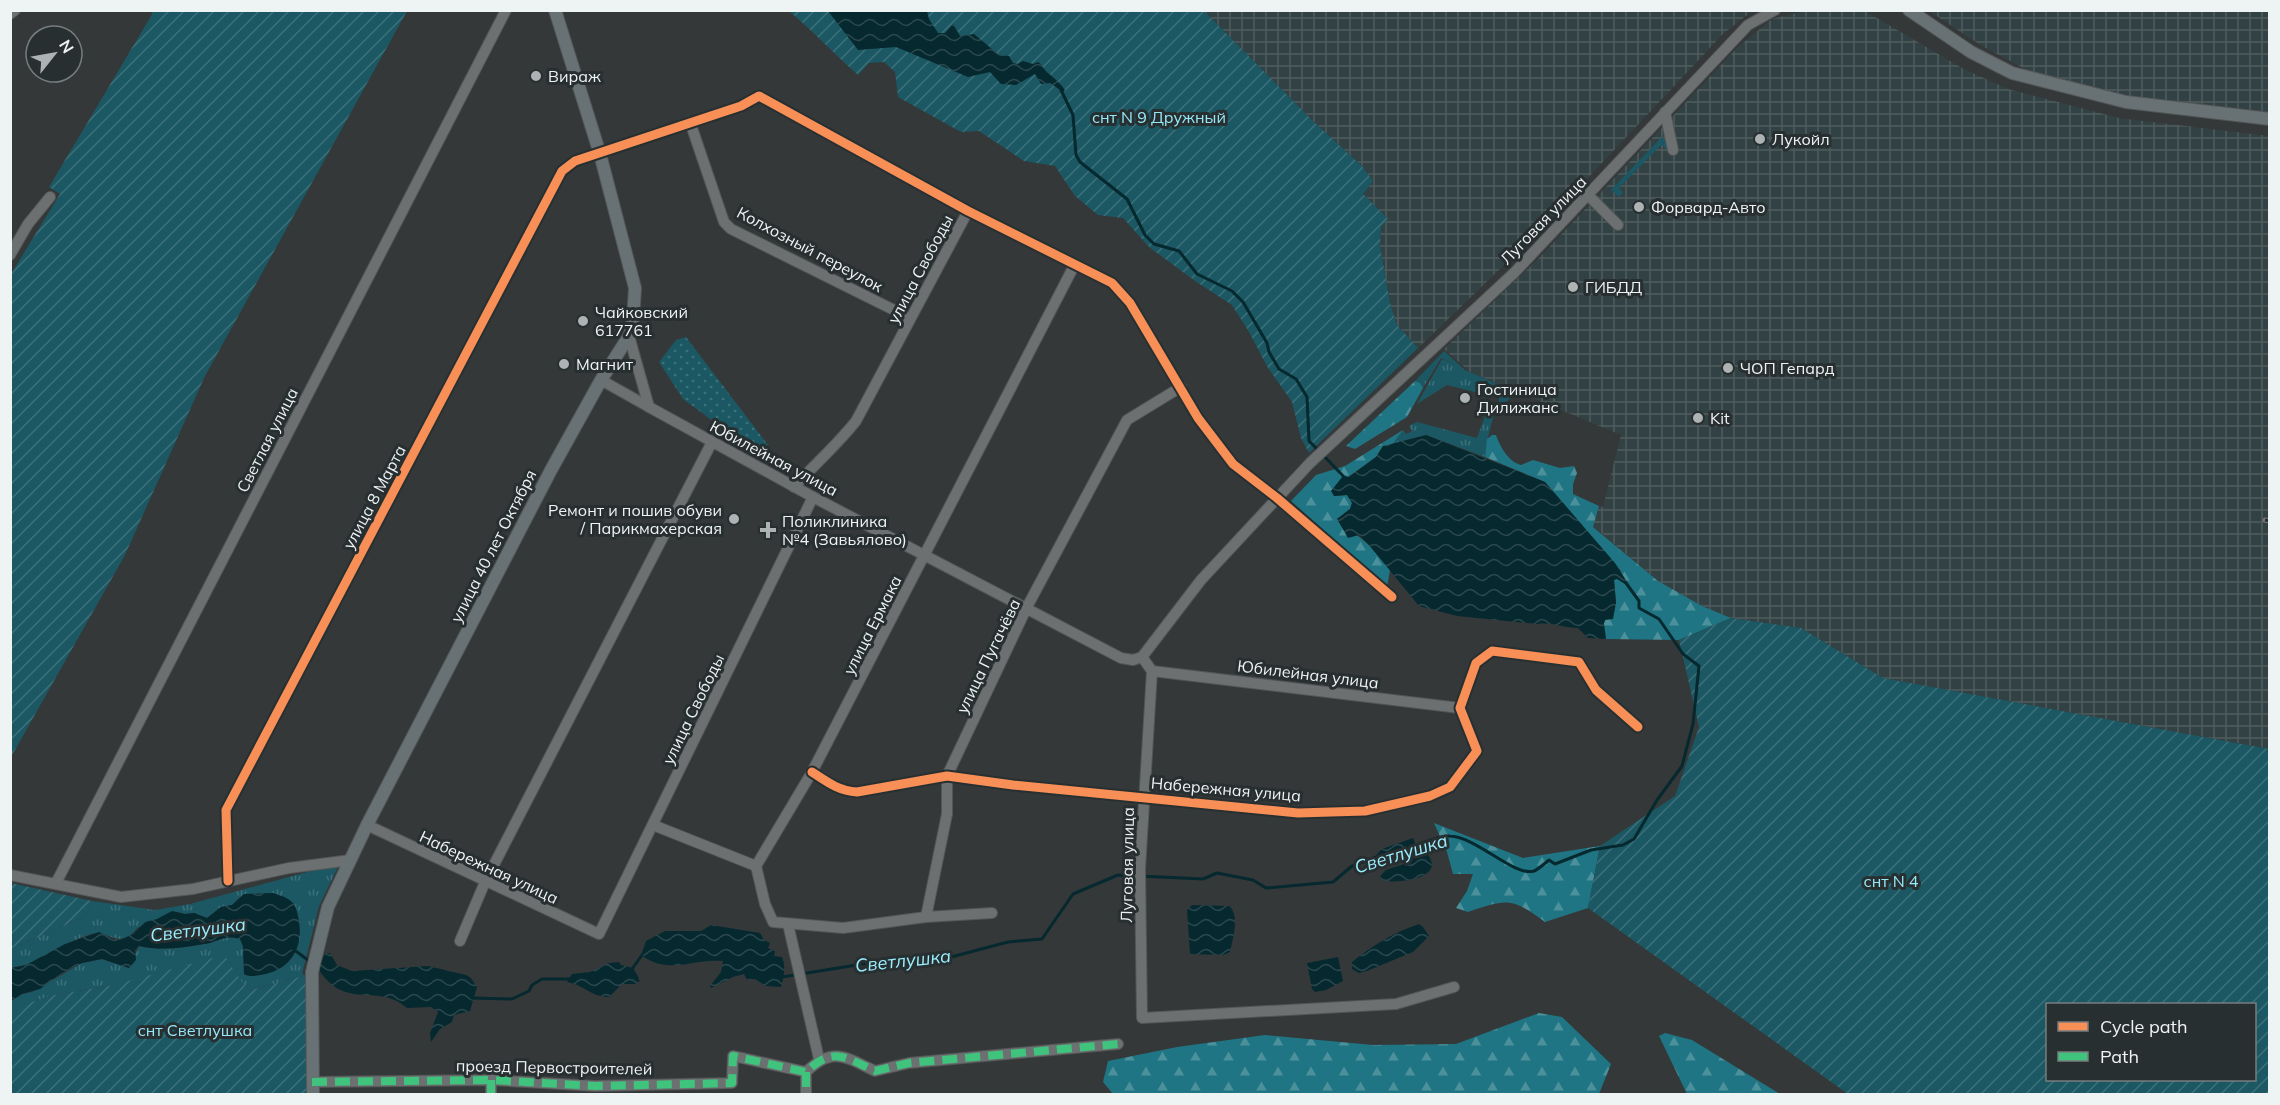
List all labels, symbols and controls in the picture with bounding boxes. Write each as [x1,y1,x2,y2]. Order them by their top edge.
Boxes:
north arrow [24,24,84,84]
text: N [55,36,79,57]
place label: Вираж [548,66,601,86]
marker: Вираж [529,69,543,83]
park label: снт N 9 Дружный [1092,107,1226,127]
place label: Лукойл [1772,129,1830,149]
marker: Лукойл [1753,132,1767,146]
street label: Луговая улица [1496,171,1590,269]
place label: Форвард-Авто [1651,197,1766,217]
marker: Форвард-Авто [1632,200,1646,214]
street label: Колхозный переулок [734,202,887,296]
street label: улица Свободы [883,211,957,327]
place label: ГИБДД [1585,277,1642,297]
marker: ГИБДД [1566,280,1580,294]
place label: Чайковский 617761 [595,302,688,340]
marker: Чайковский 617761 [576,314,590,328]
place label: Магнит [576,354,634,374]
marker: Магнит [557,357,571,371]
place label: ЧОП Гепард [1740,358,1835,378]
marker: ЧОП Гепард [1721,361,1735,375]
place label: Гостиница Дилижанс [1477,379,1559,417]
street label: Светлая улица [232,384,302,496]
marker: Гостиница Дилижанс [1458,391,1472,405]
place label: Kit [1710,408,1730,428]
marker: Kit [1691,411,1705,425]
street label: Юбилейная улица [707,416,841,500]
street label: улица 8 Марта [338,442,410,552]
street label: улица 40 лет Октября [446,466,540,626]
place label: Ремонт и пошив обуви / Парикмахерская [548,500,722,538]
place label: Поликлиника №4 (Завьялово) [782,511,907,549]
marker: Ремонт и пошив обуви / Парикмахерская [727,512,741,526]
marker: Поликлиника №4 (Завьялово) [759,521,777,539]
street label: улица Ермака [838,572,906,678]
street label: улица Пугачёва [952,595,1024,717]
street label: улица Свободы [658,651,728,767]
street label: Юбилейная улица [1236,655,1380,693]
street label: Набережная улица [1150,772,1302,806]
street label: Луговая улица [1116,807,1138,923]
street label: Набережная улица [416,826,562,908]
water label: Светлушка [1352,828,1450,879]
park label: снт N 4 [1864,871,1919,891]
water label: Светлушка [149,912,247,947]
water label: Светлушка [854,944,952,977]
legend [2046,1003,2256,1081]
text: Cycle path [2100,1015,2187,1038]
park label: снт Светлушка [138,1020,252,1040]
text: Path [2100,1045,2139,1068]
street label: проезд Первостроителей [456,1055,652,1079]

